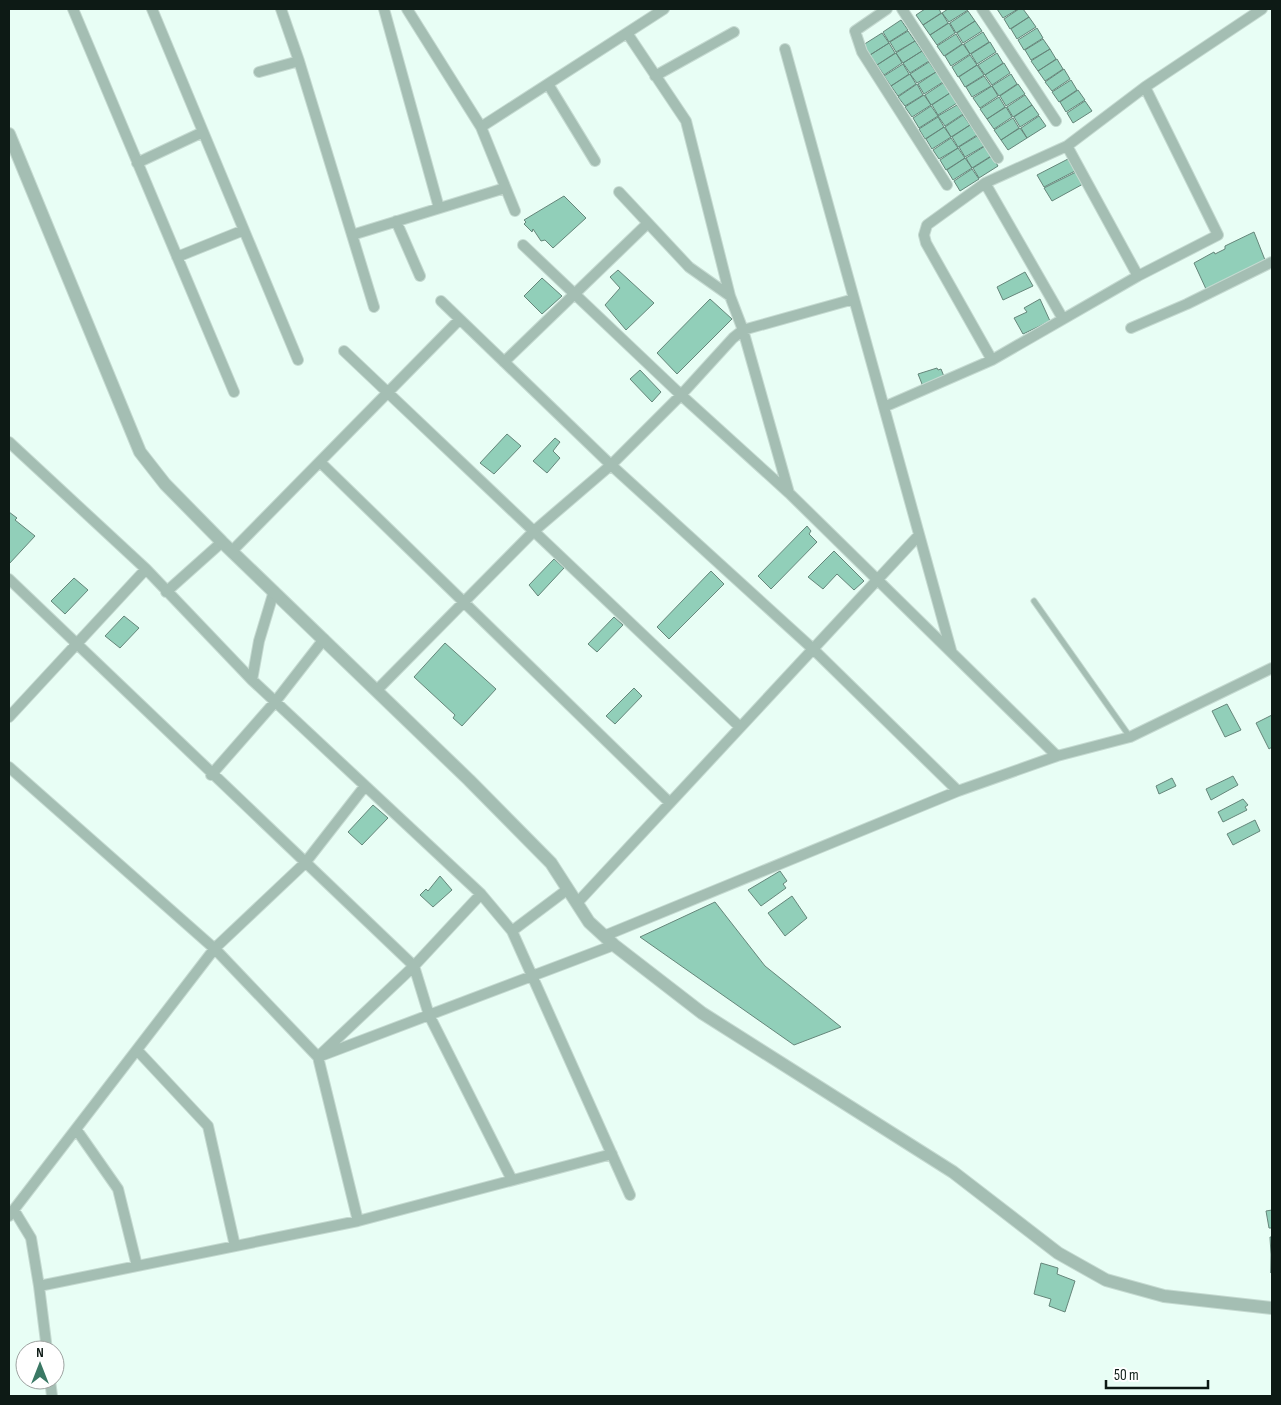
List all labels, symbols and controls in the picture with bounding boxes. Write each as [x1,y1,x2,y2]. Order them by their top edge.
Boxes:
north arrow [15,1340,65,1390]
text: N [36,1344,44,1361]
scale bar [1106,1358,1208,1390]
text: 50 m [1114,1366,1139,1385]

